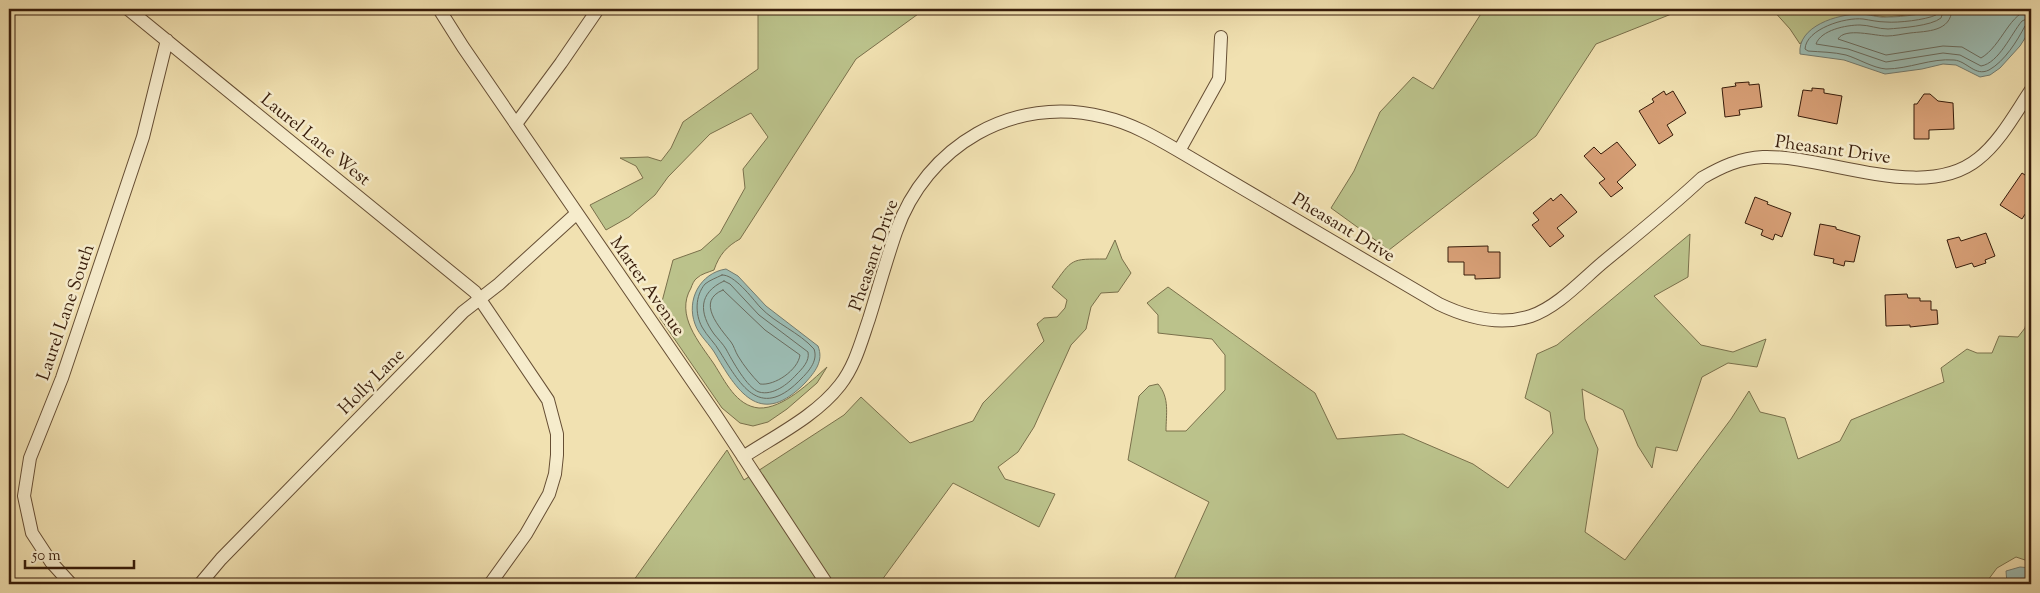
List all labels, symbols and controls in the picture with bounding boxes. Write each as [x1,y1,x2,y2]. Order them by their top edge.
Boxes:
street label: Laurel Lane West [254,88,375,193]
street label: Pheasant Drive [1773,130,1892,172]
street label: Pheasant Drive [1286,188,1400,270]
street label: Pheasant Drive [844,196,906,315]
street label: Marter Avenue [602,232,690,342]
street label: Laurel Lane South [31,241,103,384]
street label: Holly Lane [333,343,412,422]
scale bar [25,538,134,570]
text: 50 m [31,546,61,567]

